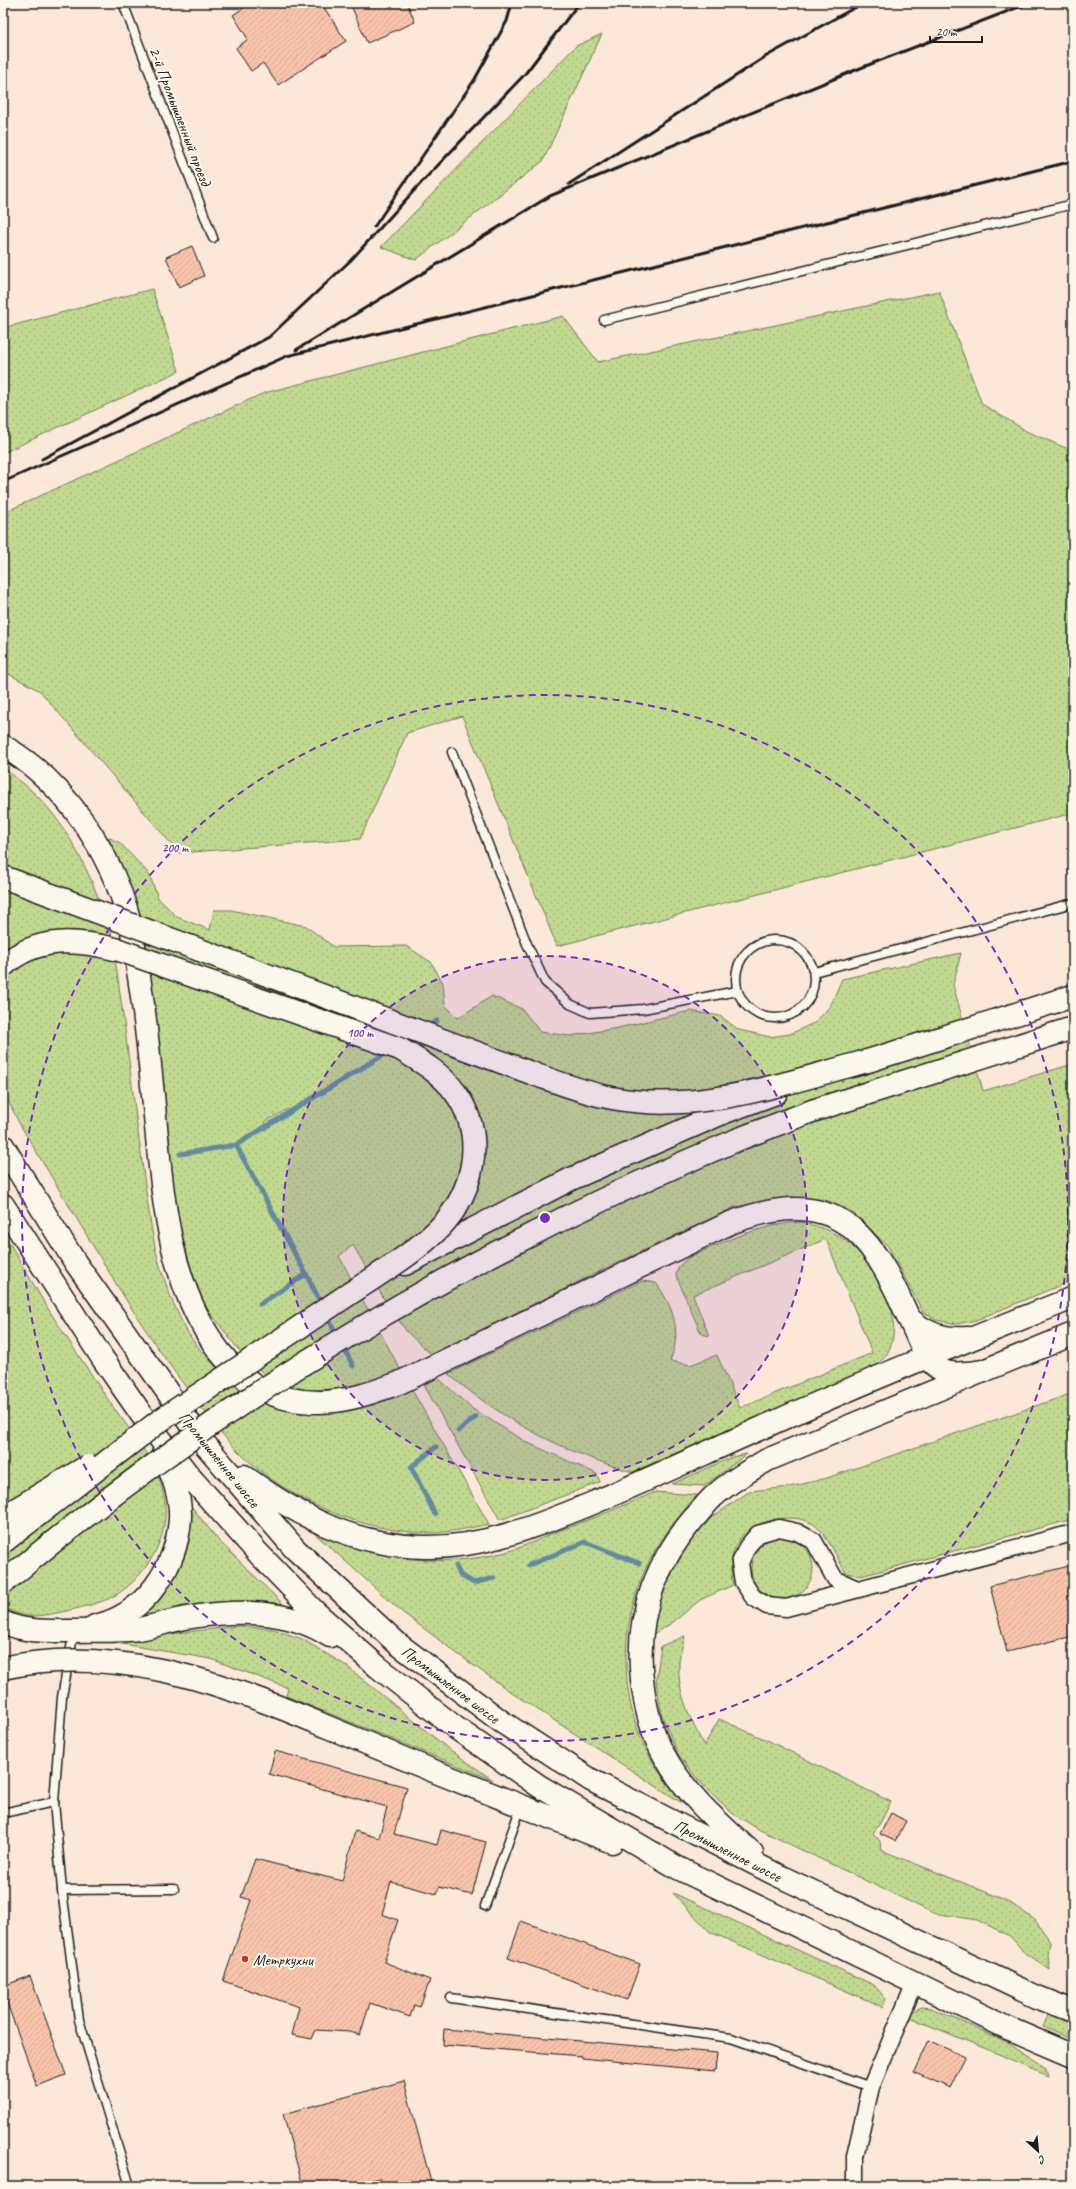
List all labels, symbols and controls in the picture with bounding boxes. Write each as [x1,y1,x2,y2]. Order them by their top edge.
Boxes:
scale bar [930,18,982,44]
text: 20 m [936,24,958,40]
street label: 2-й Промышленный проезд [144,44,216,190]
text: 200 m [162,840,189,856]
text: 100 m [347,1025,374,1041]
centre of rings [538,1211,552,1225]
street label: Промышленное шоссе [174,1408,265,1513]
street label: Промышленное шоссе [397,1641,505,1729]
street label: Промышленное шоссе [671,1815,786,1887]
place label: Метркухни [253,1950,314,1970]
marker: Метркухни [240,1954,250,1964]
north arrow [1018,2131,1058,2171]
text: С [1036,2152,1048,2168]

